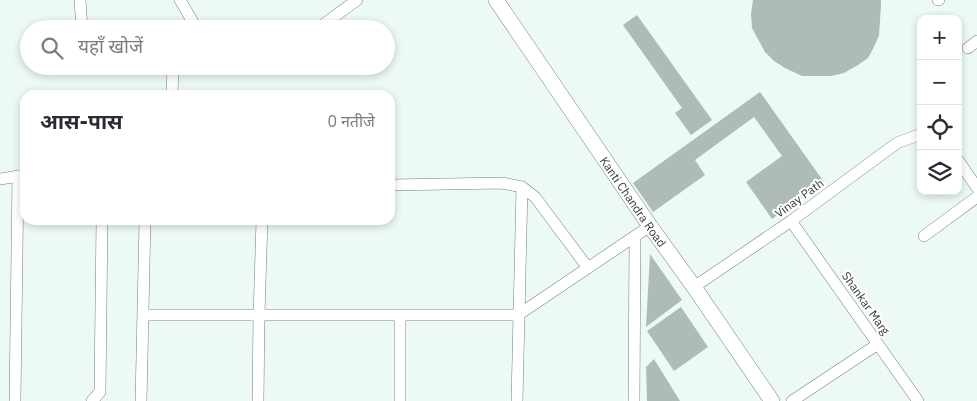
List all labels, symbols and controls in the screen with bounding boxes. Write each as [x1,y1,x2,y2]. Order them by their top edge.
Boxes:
map controls [917,15,962,195]
button: + [917,15,962,60]
search box [20,20,395,75]
icon: search [38,34,66,62]
text: यहाँ खोजें [78,34,143,58]
button: − [917,60,962,105]
button: locate [917,105,962,150]
text: आस-पास [40,107,123,135]
text: 0 नतीजे [328,111,375,131]
button: layers [917,150,962,195]
street label: Kanti Chandra Road [597,153,670,250]
street label: Vinay Path [772,175,826,221]
street label: Shankar Marg [839,269,894,338]

